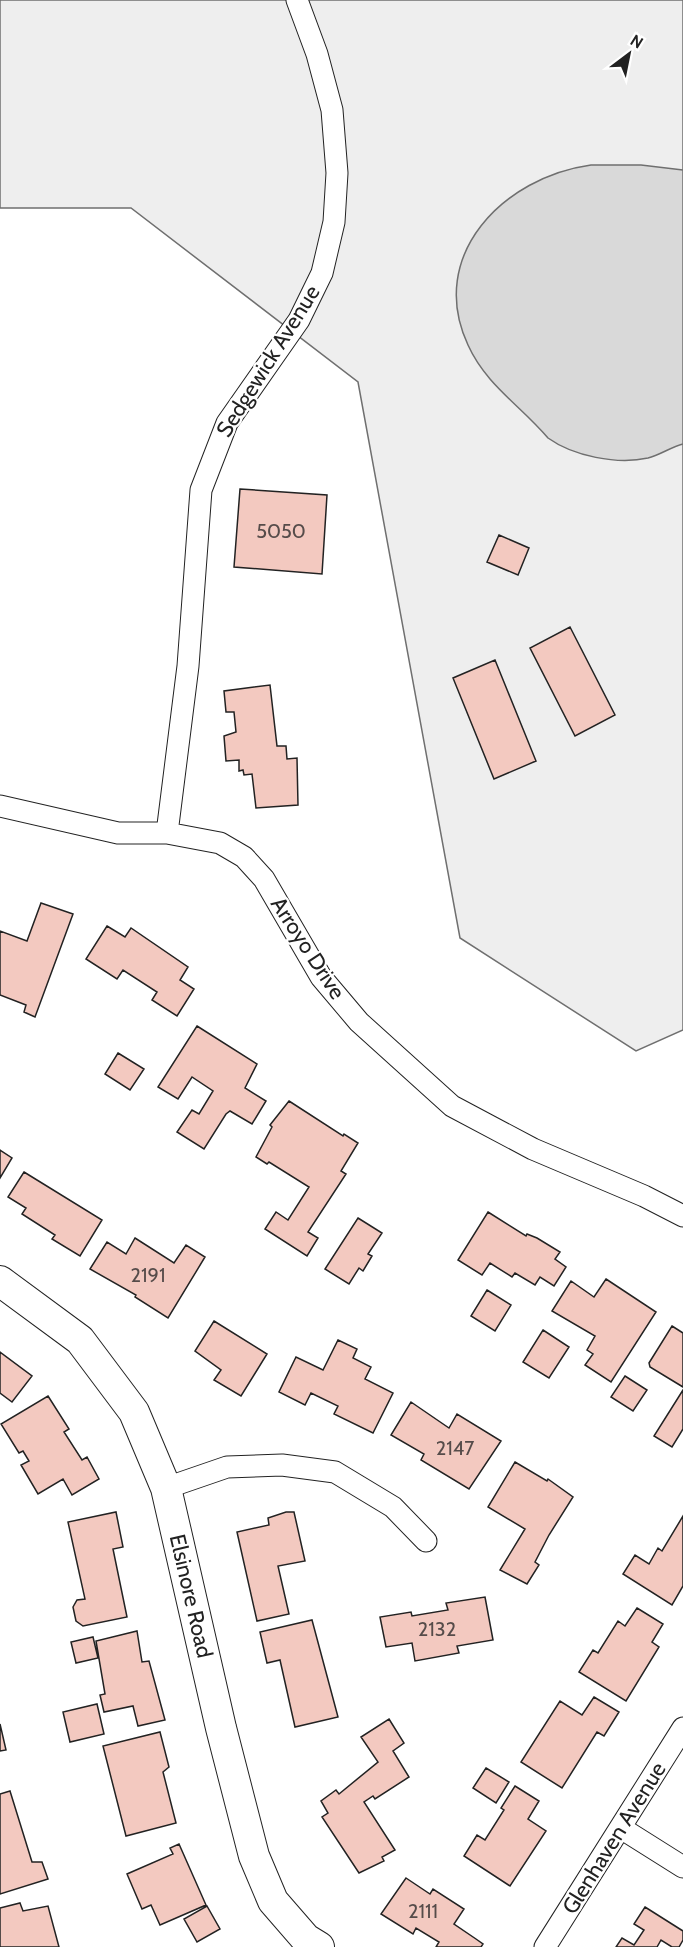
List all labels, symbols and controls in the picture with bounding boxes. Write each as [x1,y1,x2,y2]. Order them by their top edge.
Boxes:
north arrow [599,24,659,84]
text: N [627,31,647,53]
street label: Sedgewick Avenue [211,280,325,442]
house number: 5050 [256,519,306,543]
street label: Arroyo Drive [265,892,351,1004]
house number: 2191 [131,1263,165,1287]
house number: 2147 [436,1436,474,1460]
street label: Elsinore Road [164,1532,218,1660]
house number: 2132 [418,1617,456,1641]
street label: Glenhaven Avenue [556,1757,672,1919]
house number: 2111 [408,1899,438,1923]

